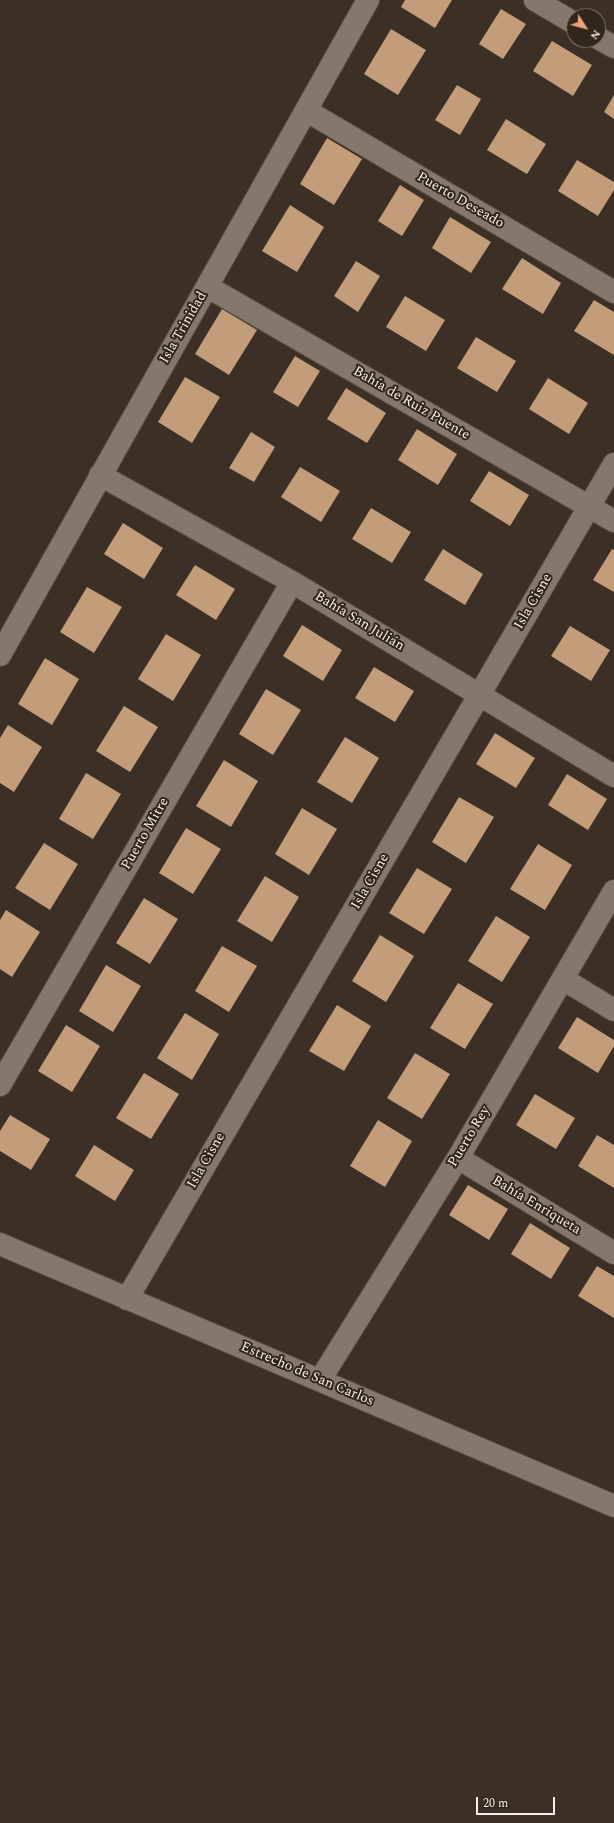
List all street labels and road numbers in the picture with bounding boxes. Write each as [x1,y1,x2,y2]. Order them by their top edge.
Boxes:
street label: Puerto Deseado [413,169,507,233]
street label: Isla Trinidad [157,289,211,367]
street label: Bahía de Ruiz Puente [350,364,472,444]
street label: Isla Cisne [511,571,557,633]
street label: Bahía San Julián [311,589,407,655]
street label: Puerto Mitre [119,795,173,873]
street label: Isla Cisne [348,851,394,913]
street label: Puerto Rey [445,1104,495,1170]
street label: Isla Cisne [184,1130,230,1192]
street label: Bahía Enriqueta [489,1173,583,1239]
street label: Estrecho de San Carlos [238,1339,376,1411]

